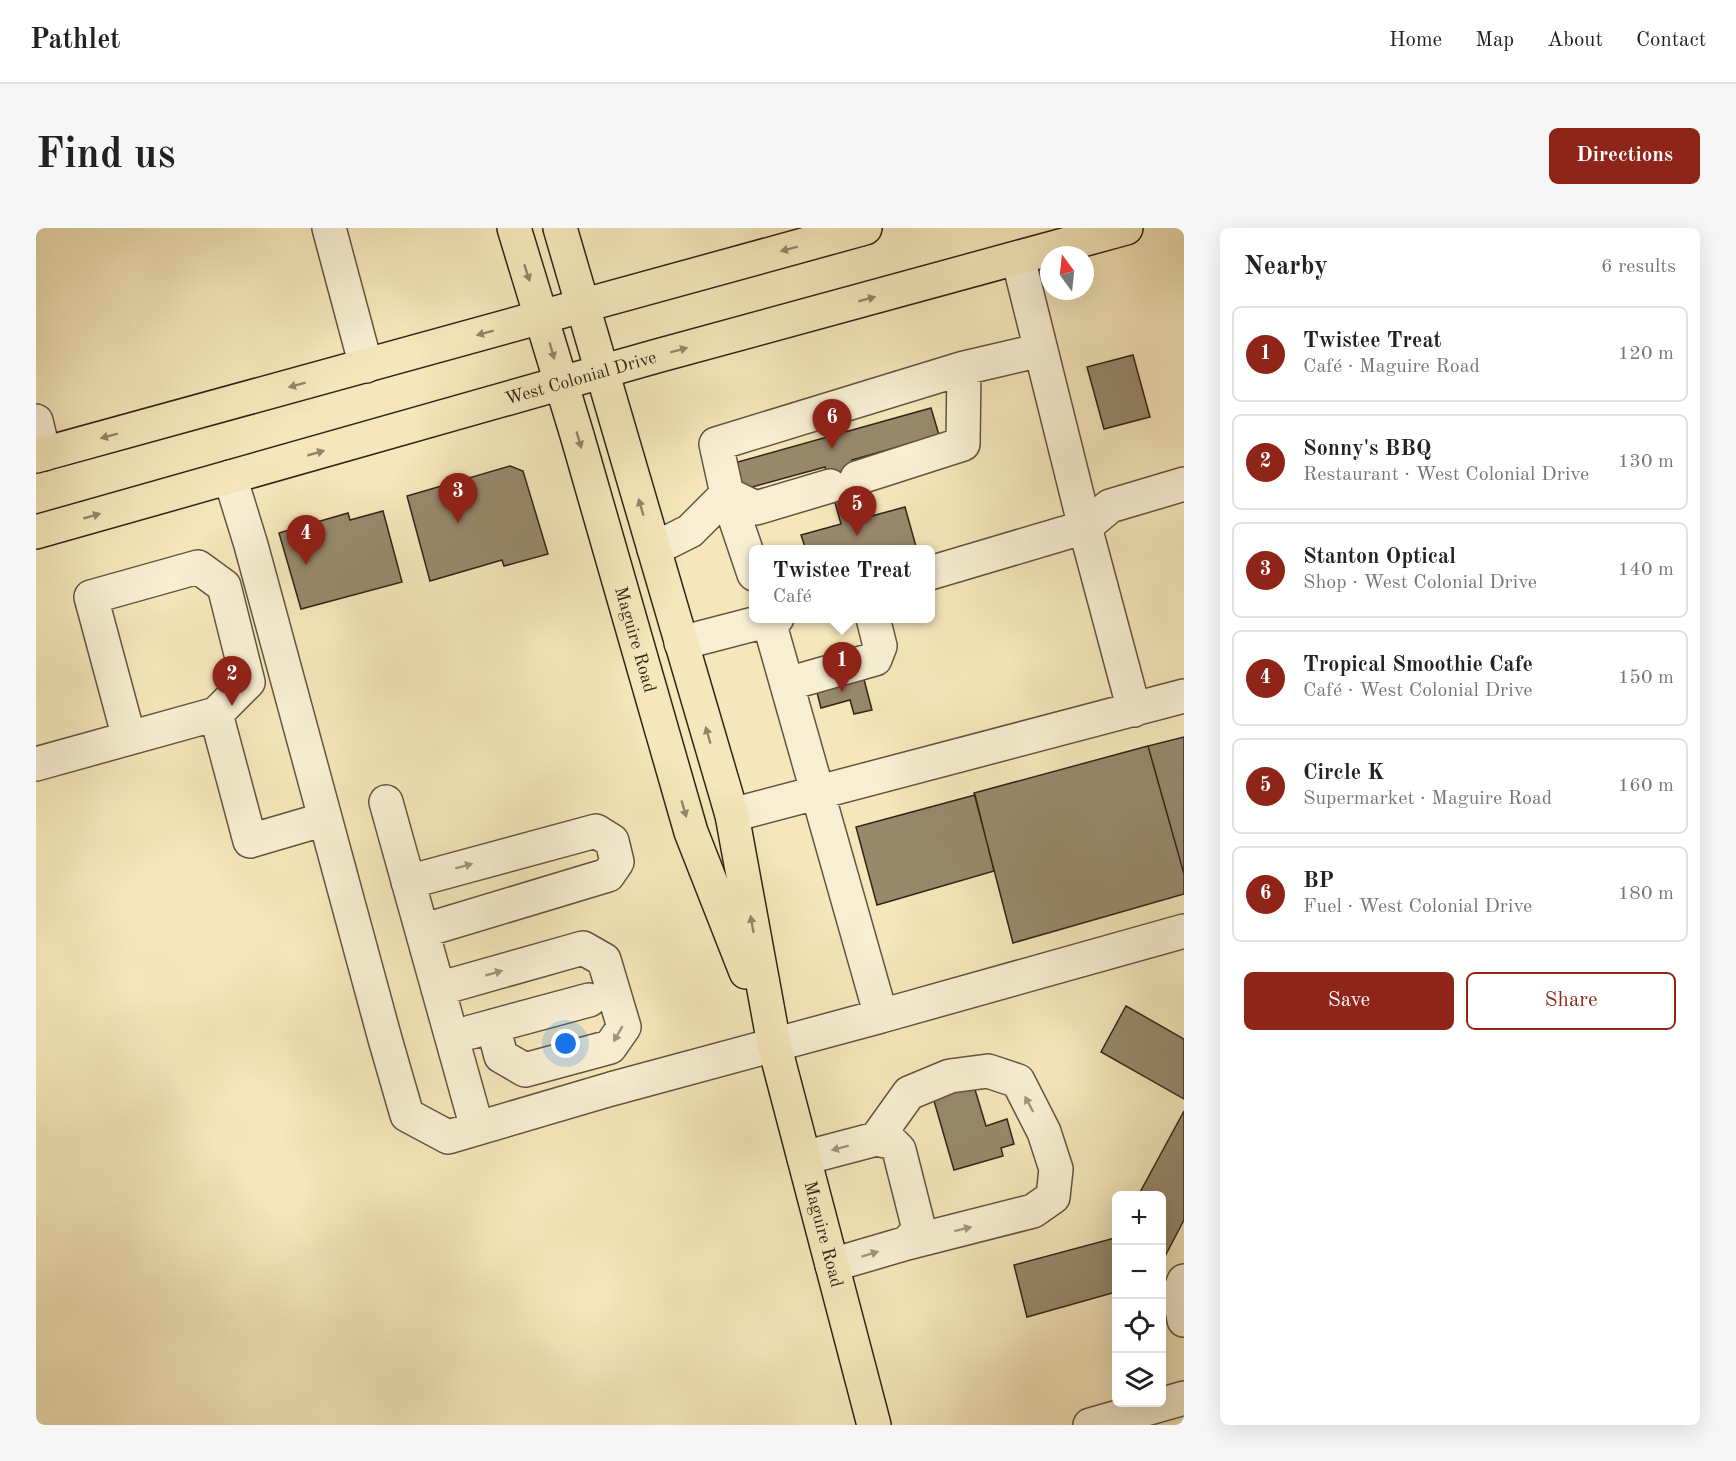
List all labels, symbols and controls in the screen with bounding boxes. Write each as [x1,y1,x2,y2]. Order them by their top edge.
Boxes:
text: Pathlet [30,27,121,55]
text: Home [1389,30,1442,51]
text: Map [1475,30,1514,51]
text: About [1547,30,1603,51]
text: Contact [1636,30,1706,51]
button: Directions [1549,128,1700,184]
text: Find us [36,135,175,177]
one-way arrow [780,245,798,254]
north arrow [1040,246,1094,300]
text: Nearby [1244,254,1328,280]
text: 6 results [1601,257,1676,277]
one-way arrow [522,264,532,282]
one-way arrow [858,294,876,303]
one-way arrow [476,329,494,338]
text: Twistee Treat [1303,330,1442,352]
one-way arrow [548,342,557,360]
text: 1 [1260,344,1271,364]
text: 120 m [1618,344,1674,364]
one-way arrow [670,345,688,354]
street label: West Colonial Drive [503,349,659,409]
text: Café · Maguire Road [1303,357,1480,377]
one-way arrow [288,381,306,390]
pin: 6 [812,400,852,449]
one-way arrow [575,431,584,449]
one-way arrow [100,432,118,442]
text: Sonny's BBQ [1303,438,1432,460]
one-way arrow [307,448,325,457]
text: 2 [1260,452,1271,472]
text: 130 m [1618,452,1674,472]
text: Restaurant · West Colonial Drive [1303,465,1589,485]
pin: 3 [438,474,478,523]
pin: 5 [838,486,876,536]
one-way arrow [636,498,645,516]
one-way arrow [83,511,101,520]
pin: 4 [286,516,326,565]
popup [749,545,935,623]
text: Stanton Optical [1303,546,1456,568]
text: Twistee Treat [773,560,911,582]
text: 3 [1260,560,1271,580]
text: 140 m [1618,560,1674,580]
text: Shop · West Colonial Drive [1303,573,1537,593]
street label: Maguire Road [611,585,658,695]
text: Café [773,587,812,607]
pin: 1 [822,642,862,692]
text: Tropical Smoothie Cafe [1303,654,1533,676]
pin: 2 [212,656,252,706]
text: 4 [1260,668,1271,688]
text: 150 m [1618,668,1674,688]
text: Café · West Colonial Drive [1303,681,1533,701]
one-way arrow [703,726,712,744]
text: Circle K [1303,762,1384,784]
text: 5 [1260,776,1271,796]
text: 160 m [1618,776,1674,796]
text: Supermarket · Maguire Road [1303,789,1552,809]
one-way arrow [680,800,690,819]
one-way arrow [455,861,473,871]
text: BP [1303,870,1334,892]
text: 6 [1260,884,1271,904]
text: 180 m [1618,884,1674,904]
text: Fuel · West Colonial Drive [1303,897,1532,917]
one-way arrow [747,915,756,934]
one-way arrow [485,968,503,978]
button: Save [1244,972,1454,1030]
button: Share [1466,972,1676,1030]
one-way arrow [613,1026,623,1043]
your location [551,1029,580,1058]
one-way arrow [1024,1095,1034,1112]
one-way arrow [831,1144,849,1153]
street label: Maguire Road [800,1179,845,1289]
map controls [1112,1191,1166,1407]
button: + [1112,1191,1166,1245]
one-way arrow [954,1223,972,1233]
button: − [1112,1245,1166,1299]
one-way arrow [861,1249,879,1258]
button: locate [1112,1299,1166,1353]
button: layers [1112,1353,1166,1407]

